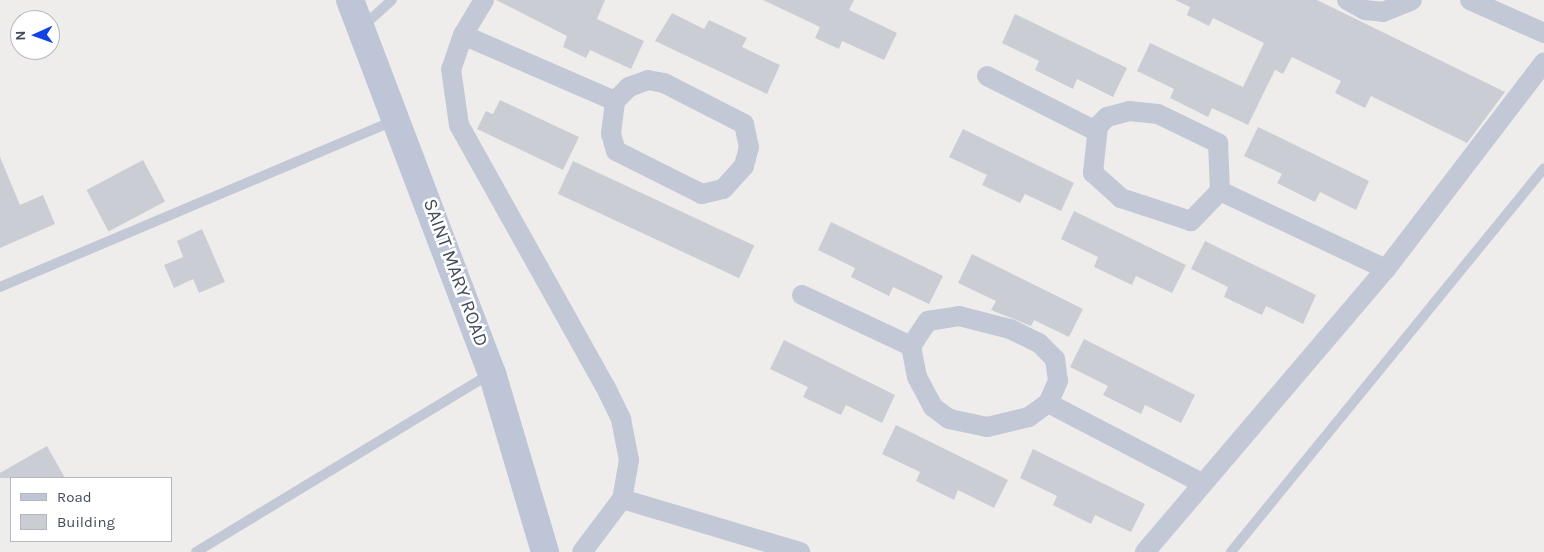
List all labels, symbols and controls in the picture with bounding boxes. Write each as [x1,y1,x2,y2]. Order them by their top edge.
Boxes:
north arrow [10,10,60,60]
text: N [12,30,29,41]
street label: SAINT MARY ROAD [418,196,492,350]
legend [10,477,172,542]
text: Road [57,488,92,506]
text: Building [57,513,115,531]

